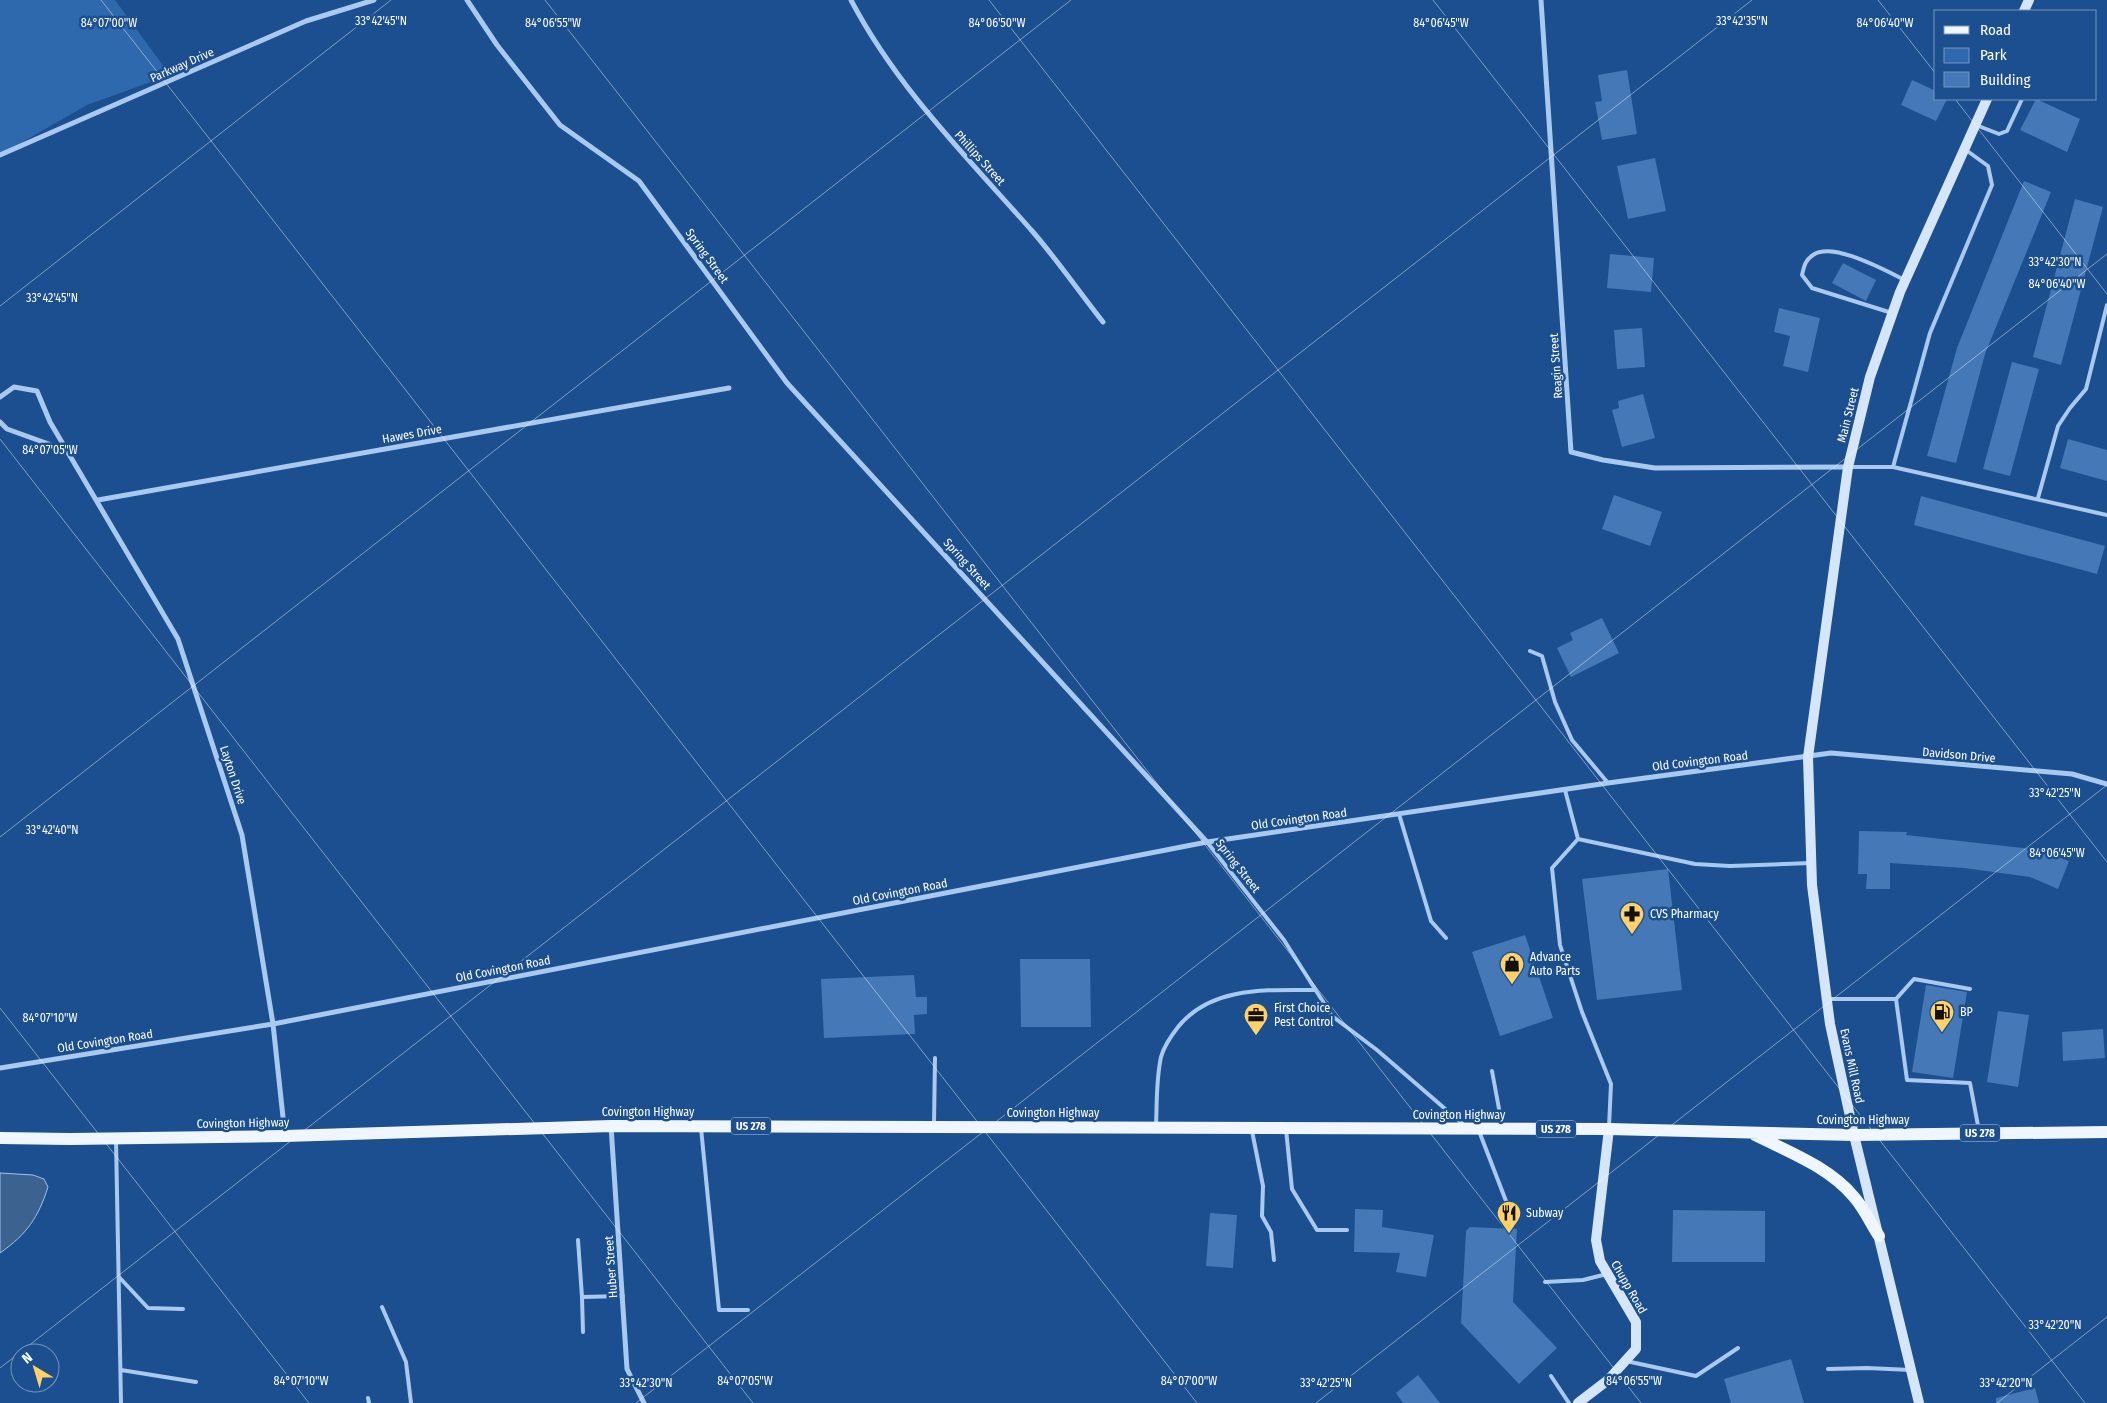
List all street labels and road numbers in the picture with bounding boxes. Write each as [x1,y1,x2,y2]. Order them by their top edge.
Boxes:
street label: Parkway Drive [148,45,216,85]
street label: Phillips Street [952,128,1008,188]
street label: Spring Street [683,226,731,286]
street label: Reagin Street [1547,333,1565,399]
street label: Main Street [1834,386,1862,444]
street label: Hawes Drive [381,422,443,446]
street label: Spring Street [940,536,994,592]
street label: Layton Drive [217,744,249,806]
street label: Davidson Drive [1922,745,1996,765]
street label: Old Covington Road [1651,748,1749,774]
street label: Old Covington Road [1250,805,1348,833]
street label: Spring Street [1213,837,1263,896]
street label: Old Covington Road [851,876,949,908]
street label: Old Covington Road [454,953,552,985]
street label: Old Covington Road [56,1027,154,1055]
street label: Evans Mill Road [1837,1027,1867,1105]
street label: Covington Highway [602,1105,695,1119]
street label: Covington Highway [1007,1106,1100,1120]
street label: Covington Highway [1413,1108,1506,1122]
street label: Covington Highway [1817,1113,1910,1127]
street label: Covington Highway [197,1115,290,1131]
road number: US 278 [731,1118,771,1134]
road number: US 278 [1536,1120,1576,1138]
road number: US 278 [1960,1124,2000,1142]
street label: Huber Street [602,1235,620,1299]
street label: Chupp Road [1608,1258,1650,1316]

